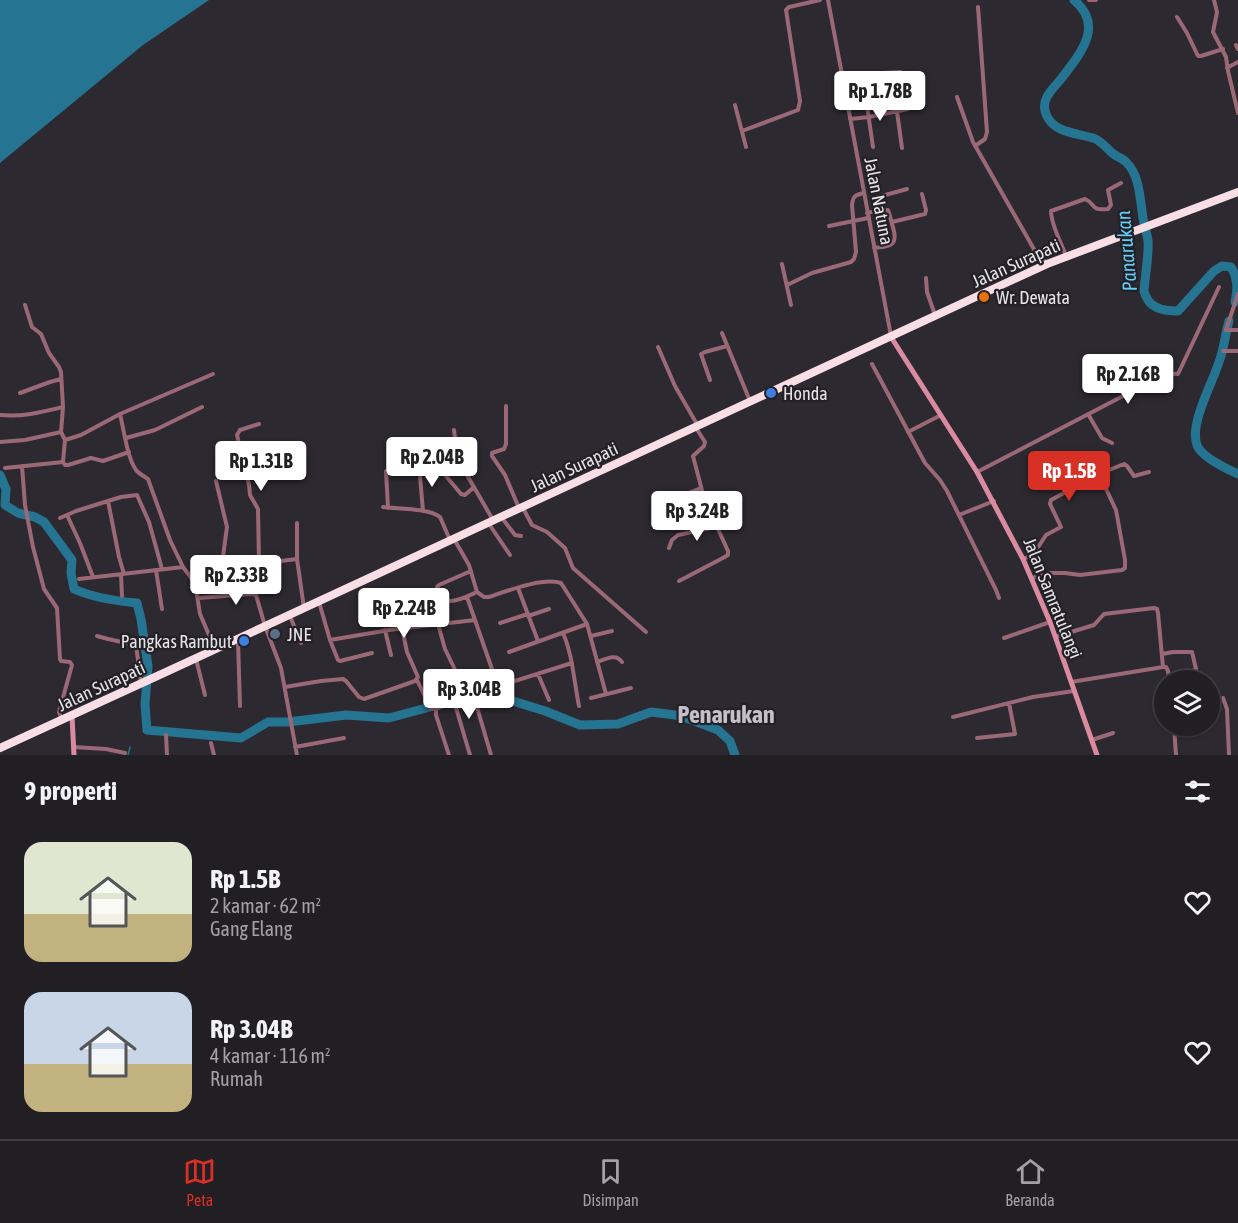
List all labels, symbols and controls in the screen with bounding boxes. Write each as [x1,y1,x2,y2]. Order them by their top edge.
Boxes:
pin: Rp 1.78B [818,71,942,122]
text: Rp 1.78B [848,79,912,102]
street label: Jalan Natuna [860,156,898,246]
water label: Panarukan [1111,209,1141,292]
street label: Jalan Surapati [969,234,1063,292]
place label: Wr. Dewata [996,287,1070,308]
marker: Wr. Dewata [977,290,991,304]
pin: Rp 2.16B [1066,354,1190,405]
text: Rp 2.16B [1096,362,1160,385]
place label: Honda [783,383,828,404]
marker: Honda [764,386,778,400]
pin: Rp 2.04B [370,437,494,488]
street label: Jalan Surapati [527,438,621,496]
pin: Rp 1.31B [199,441,323,492]
text: Rp 2.04B [400,445,464,468]
text: Rp 1.31B [229,449,293,472]
pin: Rp 1.5B [1014,451,1124,502]
text: Rp 1.5B [1042,459,1096,482]
pin: Rp 3.24B [635,491,759,542]
text: Rp 3.24B [665,499,729,522]
street label: Jalan Samratulangi [1019,535,1087,661]
pin: Rp 2.33B [174,555,298,606]
text: Rp 2.33B [204,563,268,586]
pin: Rp 2.24B [342,588,466,639]
text: Rp 2.24B [372,596,436,619]
place label: JNE [287,624,311,645]
marker: JNE [268,627,282,641]
place label: Pangkas Rambut [121,631,232,652]
marker: Pangkas Rambut [237,634,251,648]
street label: Jalan Surapati [54,657,148,715]
pin: Rp 3.04B [407,669,531,720]
map controls [1154,670,1220,736]
button: layers [1154,670,1220,736]
text: Rp 3.04B [437,677,501,700]
district label: Penarukan [677,701,775,728]
icon: filters [1181,775,1214,808]
text: 9 properti [24,776,117,806]
text: Rp 1.5B [210,864,280,894]
icon: home [72,866,144,938]
icon: heart [1181,886,1214,919]
text: 2 kamar · 62 m² [210,894,321,917]
text: Gang Elang [210,917,292,940]
text: Rp 3.04B [210,1014,293,1044]
icon: home [72,1016,144,1088]
icon: heart [1181,1036,1214,1069]
text: 4 kamar · 116 m² [210,1044,331,1067]
text: Rumah [210,1067,263,1090]
tab: Peta [183,1155,216,1209]
tab: Disimpan [583,1155,639,1209]
tab: Beranda [1005,1155,1055,1209]

